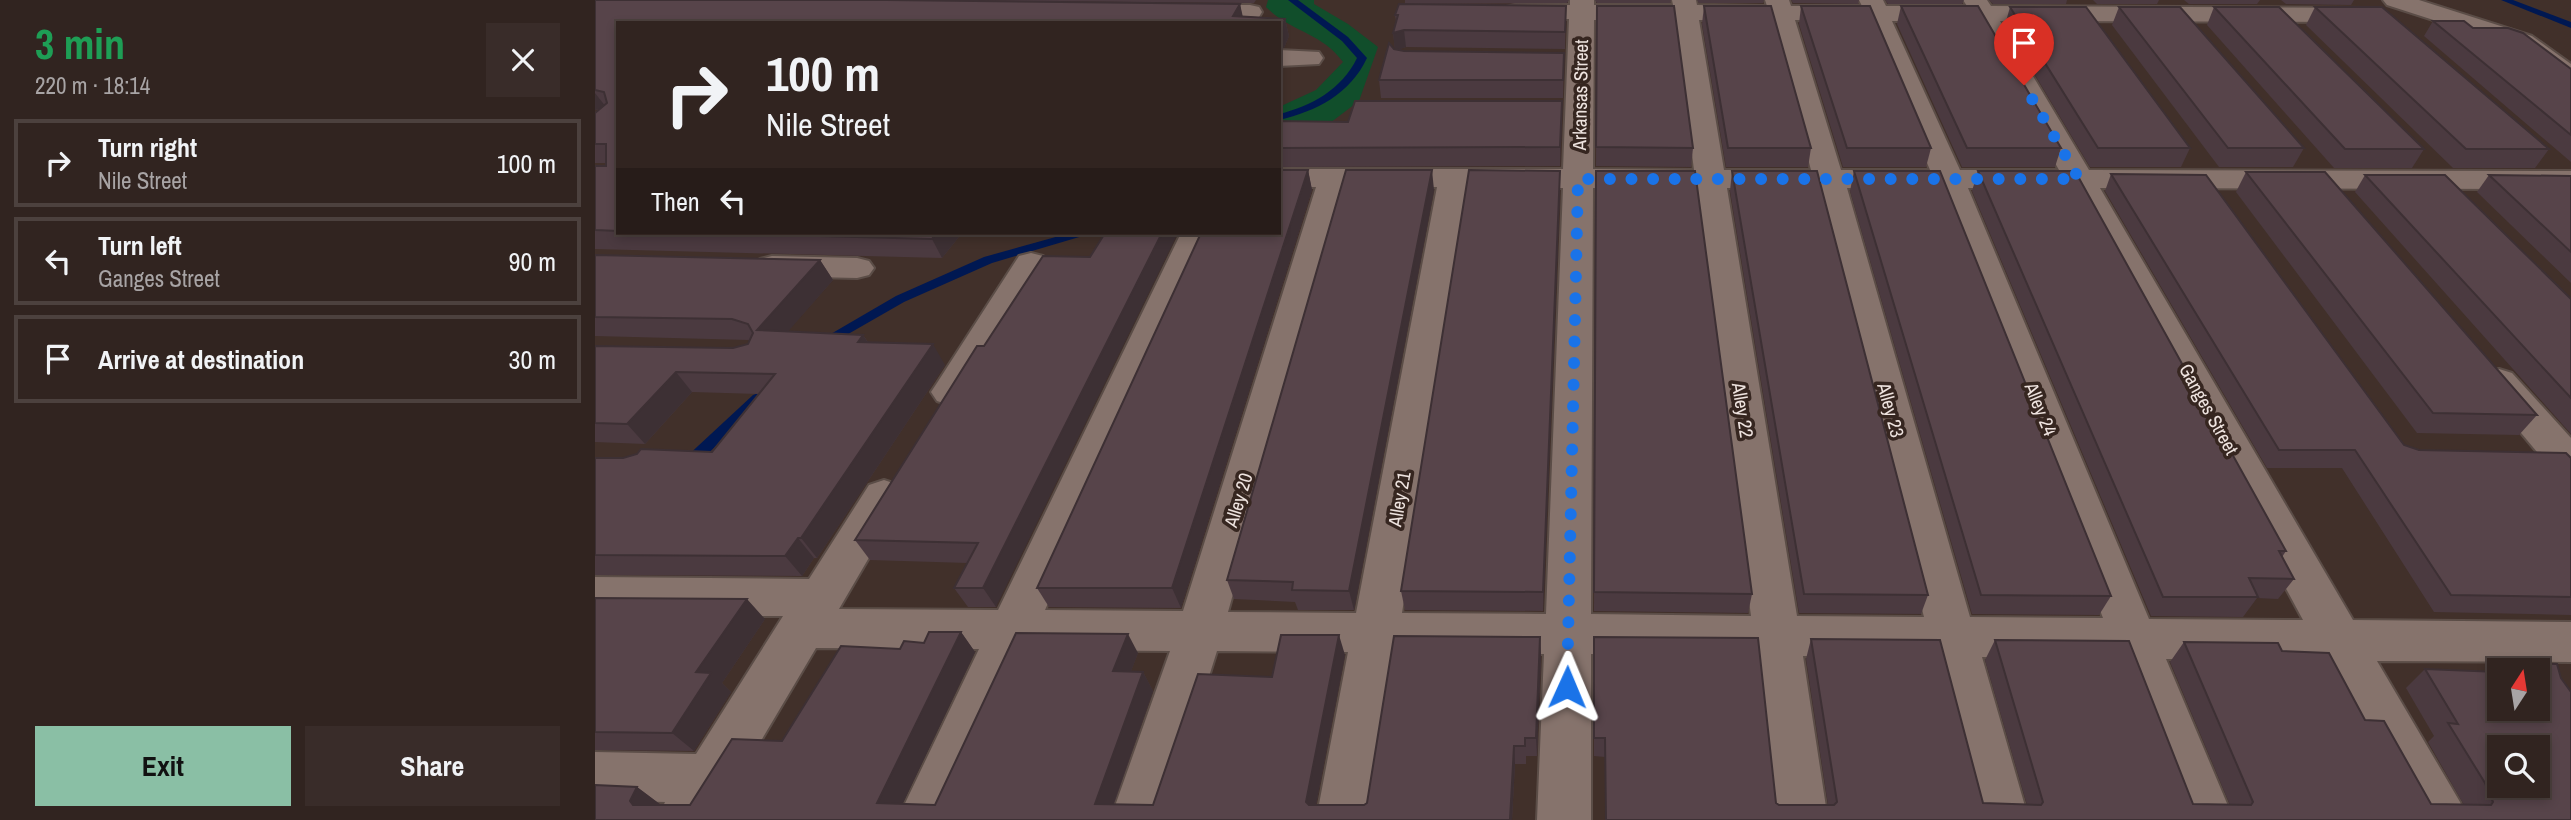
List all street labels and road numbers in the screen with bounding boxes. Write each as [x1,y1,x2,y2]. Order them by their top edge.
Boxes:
street label: Arkansas Street [1566,39,1594,152]
street label: Ganges Street [2173,359,2245,460]
street label: Alley 24 [2018,378,2064,440]
street label: Alley 23 [1871,379,1911,440]
street label: Alley 22 [1726,380,1760,439]
street label: Alley 21 [1381,469,1417,530]
street label: Alley 20 [1217,470,1259,531]

